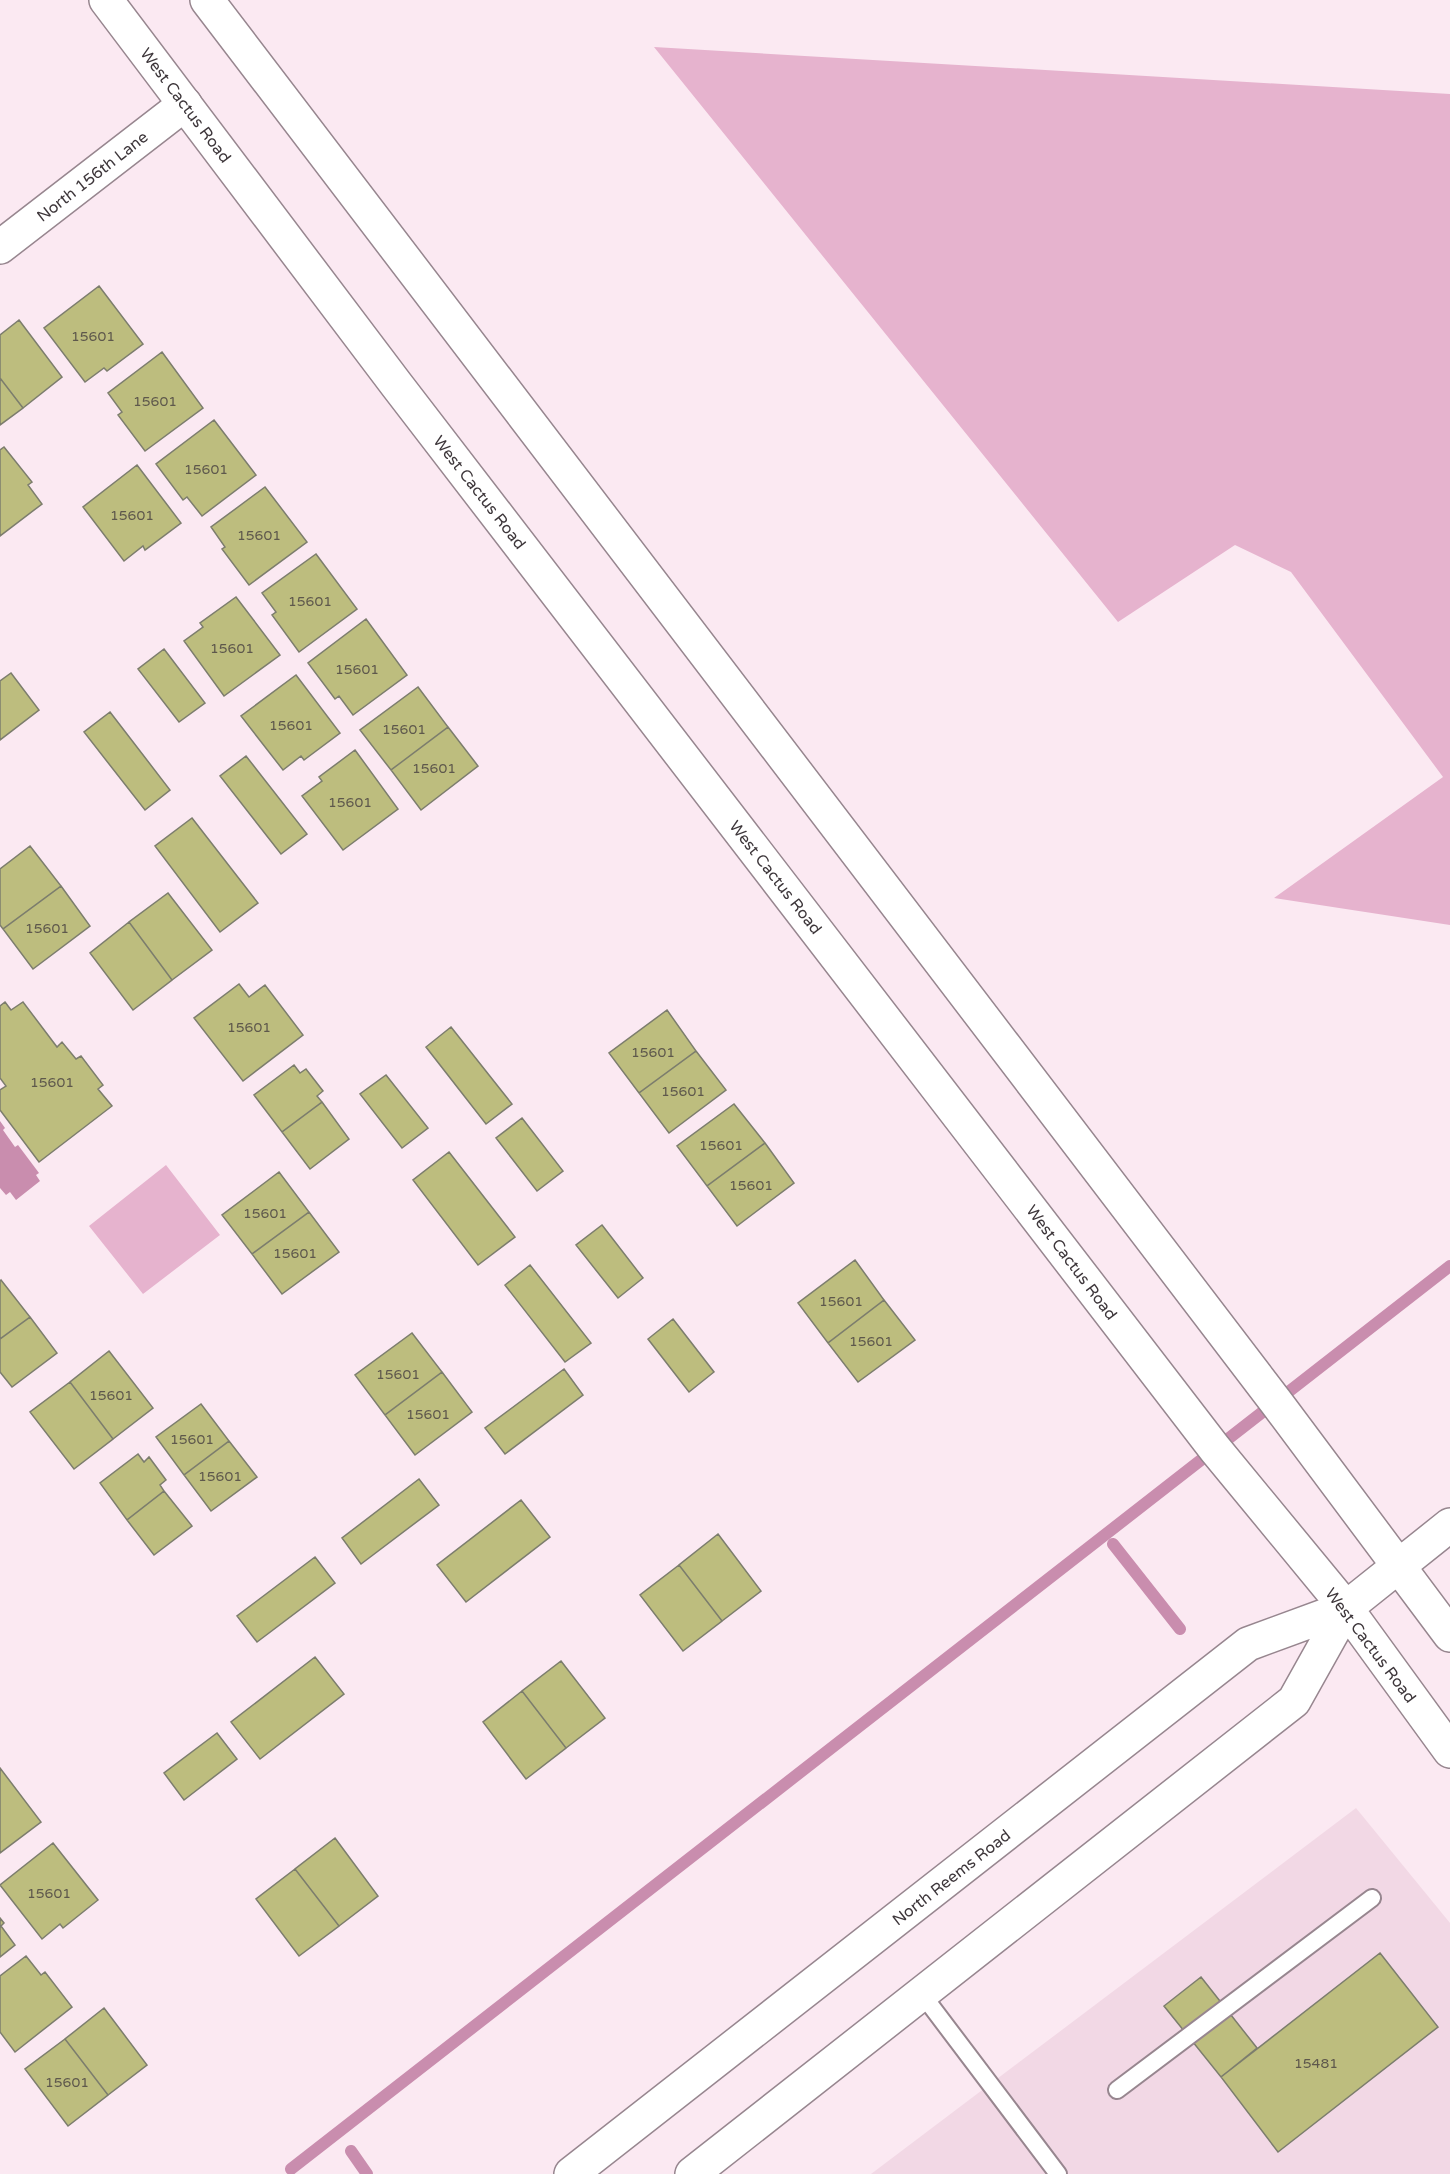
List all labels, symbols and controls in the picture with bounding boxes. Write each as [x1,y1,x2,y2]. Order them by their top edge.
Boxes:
street label: West Cactus Road [135,44,235,167]
street label: North 156th Lane [33,127,152,226]
house number: 15601 [71,328,115,345]
house number: 15601 [133,393,177,410]
street label: West Cactus Road [429,432,530,554]
house number: 15601 [184,461,228,478]
house number: 15601 [110,507,154,524]
house number: 15601 [237,527,281,544]
house number: 15601 [288,593,332,610]
house number: 15601 [210,640,254,657]
house number: 15601 [335,661,379,678]
house number: 15601 [269,717,313,734]
house number: 15601 [382,721,426,738]
house number: 15601 [412,760,456,777]
house number: 15601 [328,794,372,811]
street label: West Cactus Road [725,817,826,939]
house number: 15601 [25,920,69,937]
house number: 15601 [227,1019,271,1036]
house number: 15601 [631,1044,675,1061]
house number: 15601 [30,1074,74,1091]
house number: 15601 [661,1083,705,1100]
house number: 15601 [699,1137,743,1154]
house number: 15601 [729,1177,773,1194]
street label: West Cactus Road [1021,1201,1121,1324]
house number: 15601 [243,1205,287,1222]
house number: 15601 [273,1245,317,1262]
house number: 15601 [819,1293,863,1310]
house number: 15601 [849,1333,893,1350]
house number: 15601 [376,1366,420,1383]
house number: 15601 [89,1387,133,1404]
house number: 15601 [406,1406,450,1423]
house number: 15601 [170,1431,214,1448]
house number: 15601 [198,1468,242,1485]
street label: West Cactus Road [1320,1584,1420,1707]
street label: North Reems Road [888,1825,1015,1930]
house number: 15601 [27,1885,71,1902]
house number: 15481 [1294,2055,1338,2072]
house number: 15601 [45,2074,89,2091]

